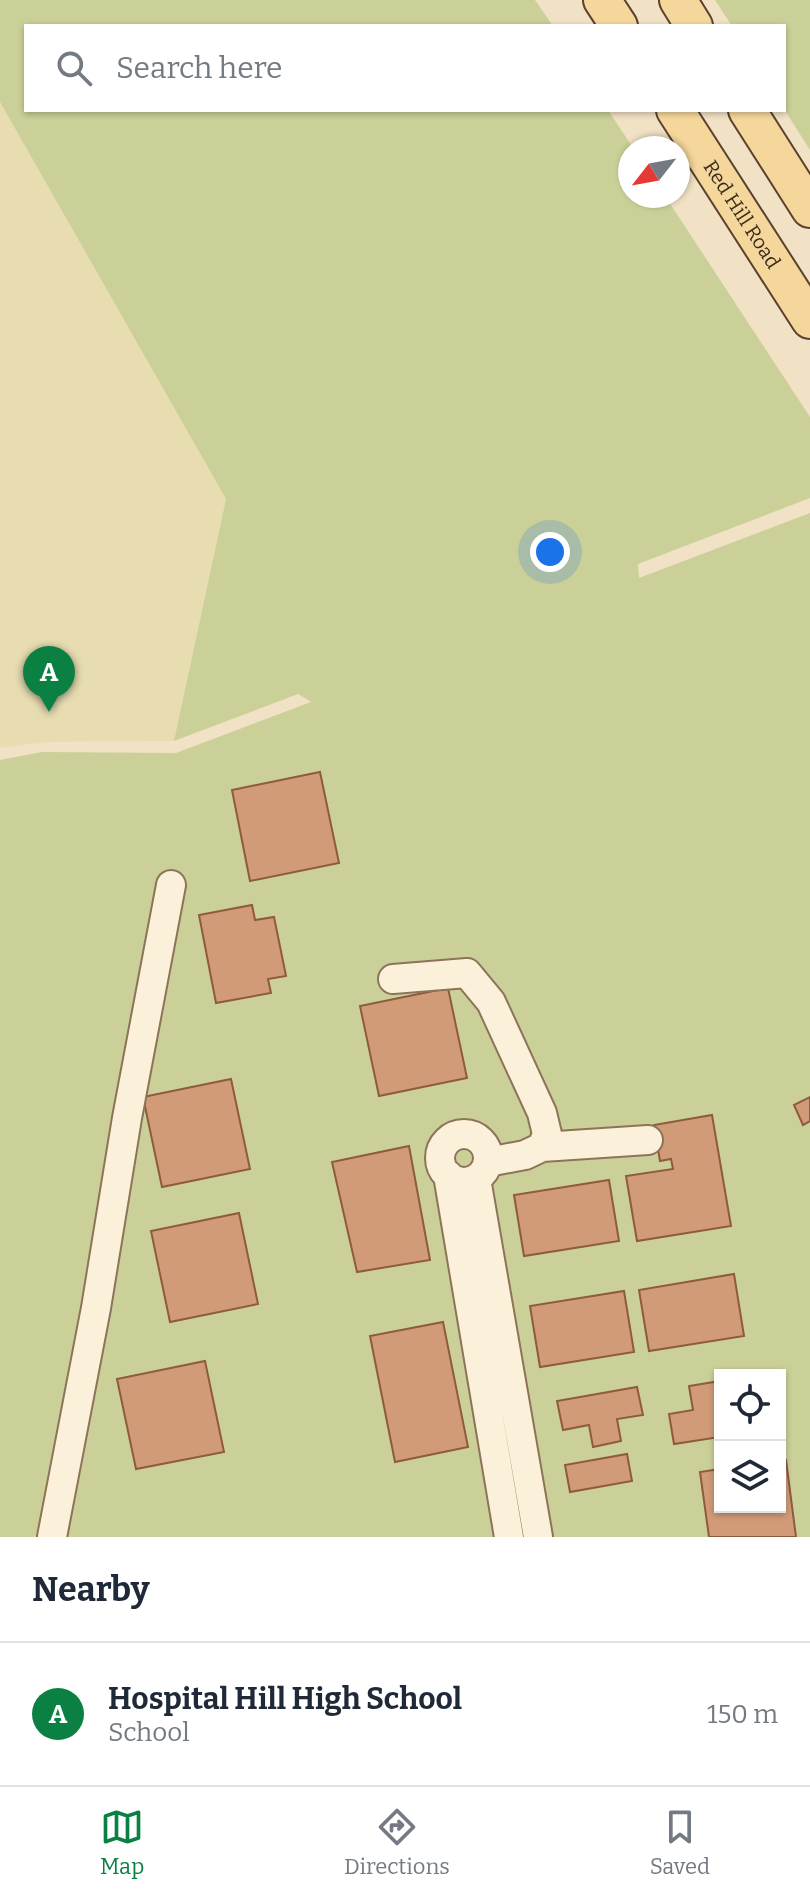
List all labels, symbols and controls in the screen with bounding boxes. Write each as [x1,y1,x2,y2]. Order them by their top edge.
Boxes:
search box [24,24,786,112]
icon: search [52,46,96,90]
text: Search here [116,50,283,86]
north arrow [618,136,690,208]
street label: Red Hill Road [698,156,786,273]
your location [530,532,570,572]
pin: A [23,646,75,712]
map controls [714,1369,786,1513]
button: locate [714,1369,786,1441]
button: layers [714,1441,786,1513]
text: Nearby [32,1569,150,1610]
text: Hospital Hill High School [108,1681,462,1717]
text: A [49,1699,67,1730]
text: 150 m [707,1699,778,1730]
text: School [108,1717,190,1748]
tab: Map [100,1805,144,1880]
tab: Directions [344,1805,450,1880]
tab: Saved [650,1805,710,1880]

